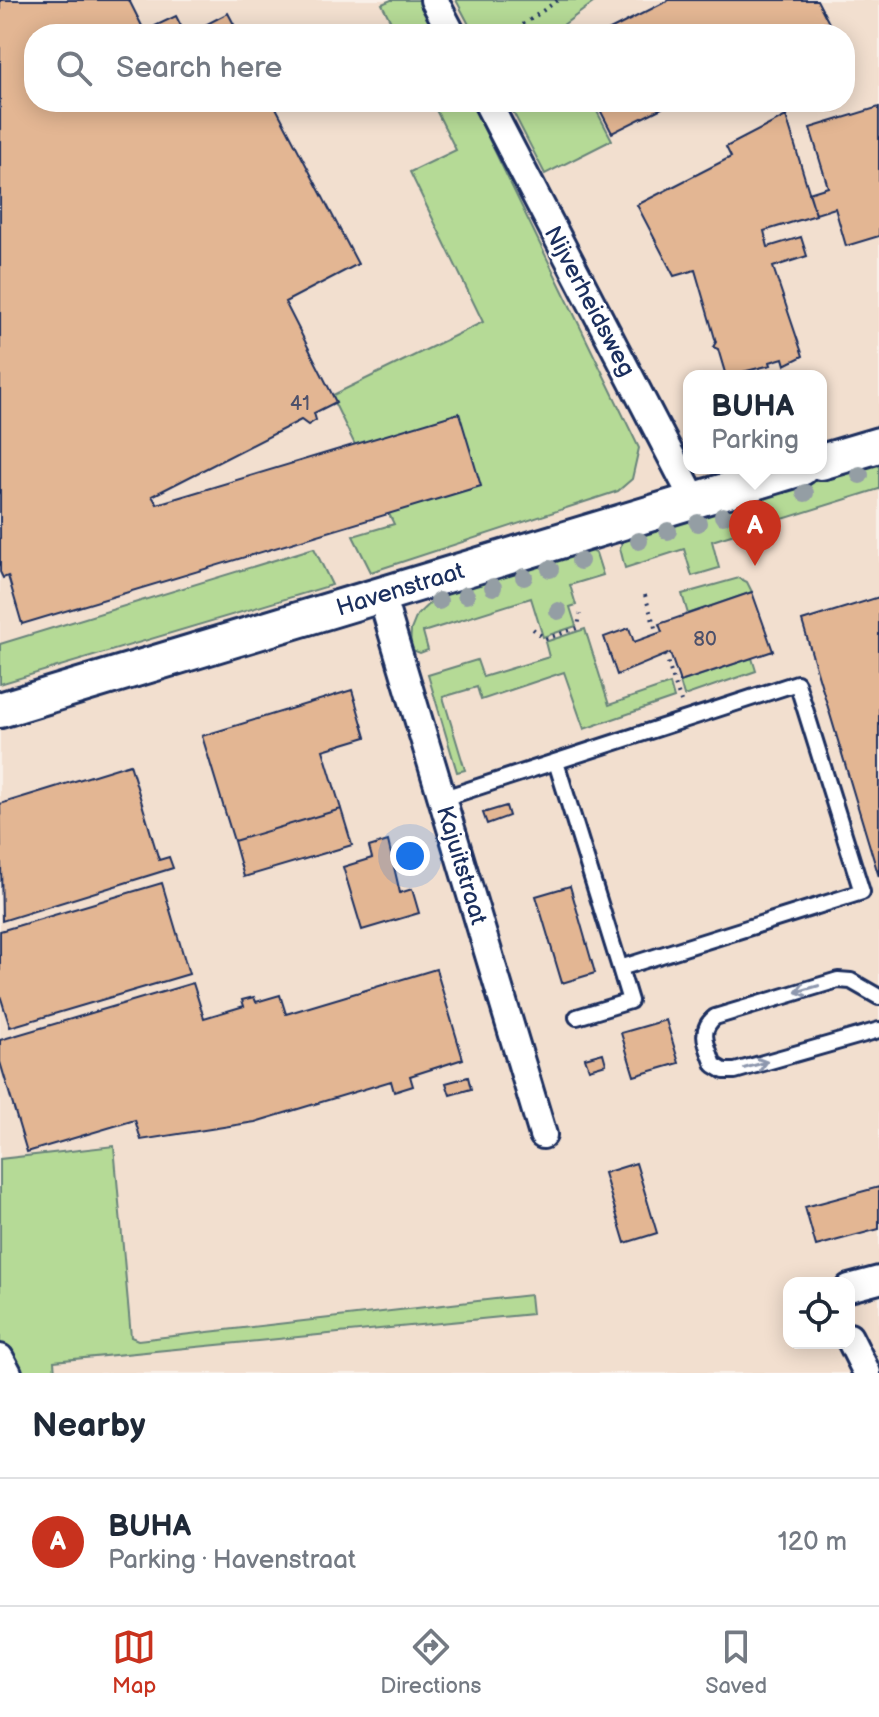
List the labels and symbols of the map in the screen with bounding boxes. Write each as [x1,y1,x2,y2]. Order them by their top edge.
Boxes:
street label: Nijverheidsweg [538,221,641,381]
house number: 41 [290,392,310,416]
pin: A [729,500,781,566]
street label: Havenstraat [333,556,468,623]
house number: 80 [693,628,717,652]
street label: Kajuitstraat [430,802,493,929]
your location [390,836,430,876]
one-way arrow [794,982,820,997]
one-way arrow [743,1057,769,1072]

